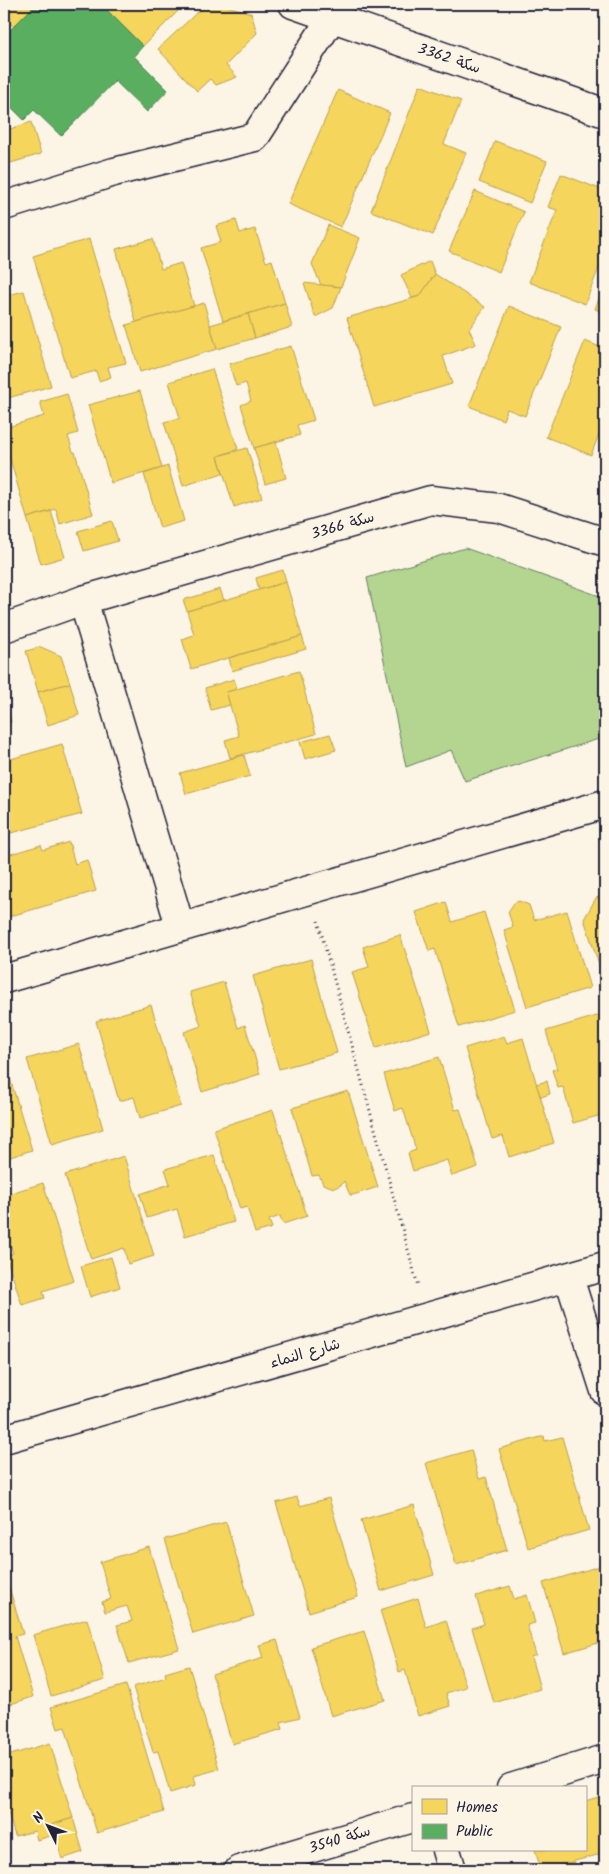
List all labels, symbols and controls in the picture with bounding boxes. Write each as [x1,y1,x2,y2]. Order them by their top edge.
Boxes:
street label: سكة 3362 [414,37,484,81]
street label: سكة 3366 [309,506,377,546]
street label: شارع النماء [267,1333,343,1375]
legend [412,1786,586,1852]
text: Homes [456,1796,499,1820]
north arrow [22,1802,72,1852]
text: N [28,1807,50,1829]
street label: سكة 3540 [306,1819,374,1861]
text: Public [456,1820,493,1844]

